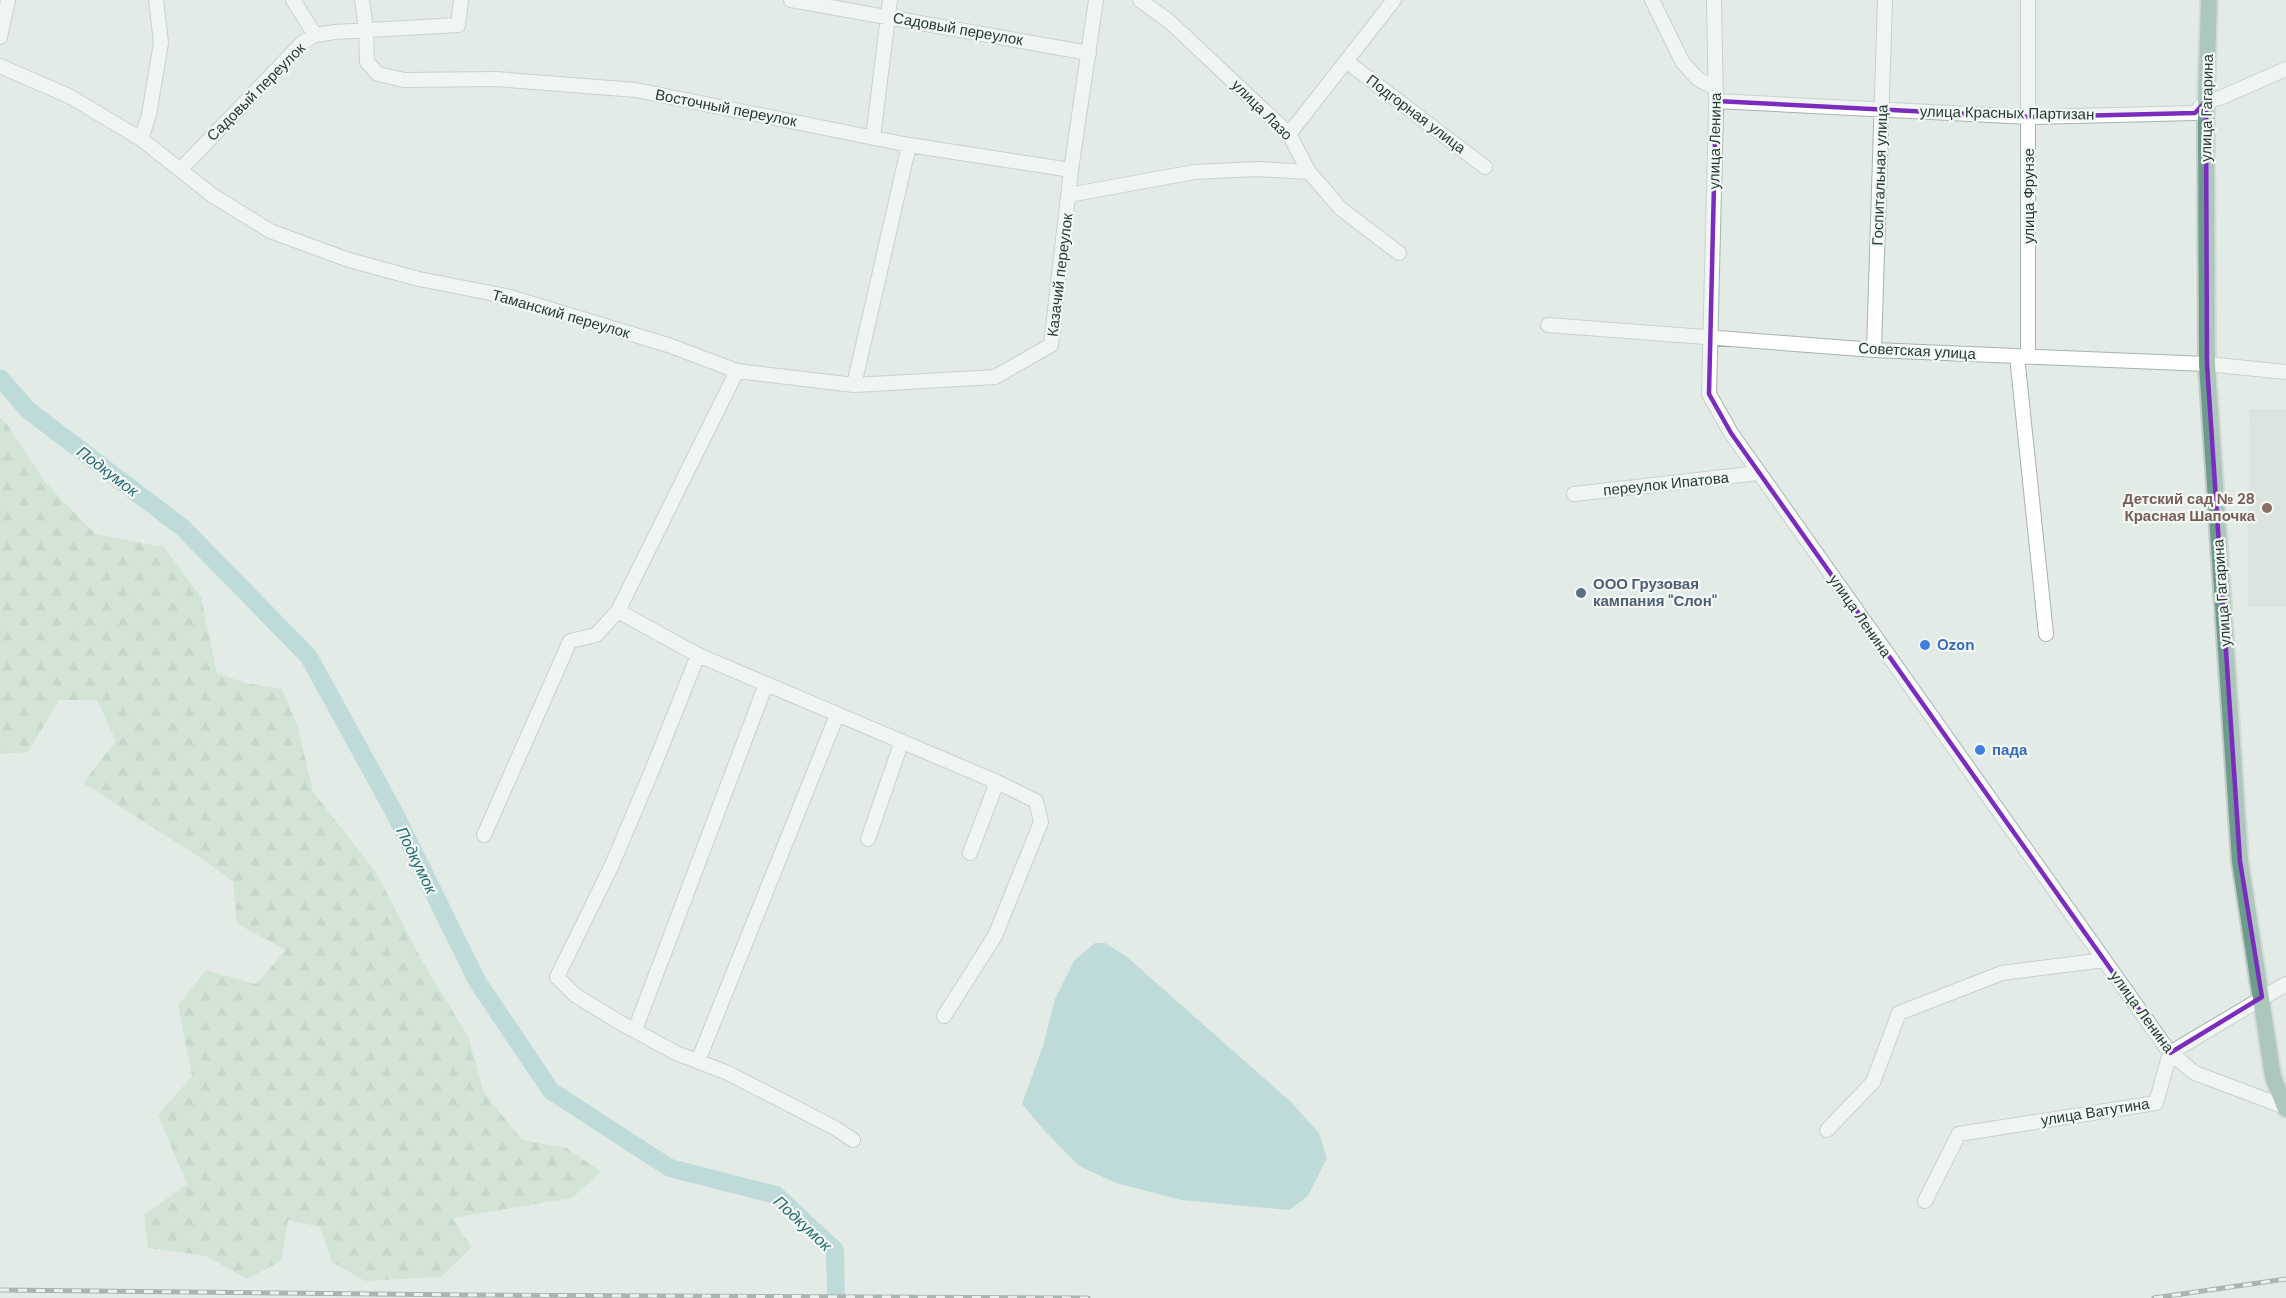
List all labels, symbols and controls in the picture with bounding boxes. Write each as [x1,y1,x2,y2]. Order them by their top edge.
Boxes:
street label: Садовый переулок [891,8,1025,50]
street label: Садовый переулок [202,38,310,146]
street label: улица Гагарина [2196,53,2218,162]
street label: Подгорная улица [1362,70,1470,158]
street label: улица Лазо [1227,75,1297,145]
street label: Восточный переулок [654,84,799,132]
street label: улица Ленина [1704,92,1726,190]
street label: улица Красных Партизан [1920,101,2094,125]
street label: Госпитальная улица [1868,104,1892,246]
street label: улица Фрунзе [2019,148,2039,244]
street label: Казачий переулок [1042,212,1078,338]
street label: Таманский переулок [490,285,633,343]
street label: Советская улица [1858,338,1977,364]
water label: Подкумок [73,441,144,502]
street label: переулок Ипатова [1602,467,1730,501]
place label: Детский сад № 28 Красная Шапочка [2123,489,2256,526]
marker: Детский сад № 28 Красная Шапочка [2260,501,2274,515]
street label: улица Гагарина [2208,538,2236,647]
street label: улица Ленина [1824,571,1896,662]
place label: ООО Грузовая кампания "Слон" [1593,574,1717,611]
marker: ООО Грузовая кампания "Слон" [1574,586,1588,600]
place label: Ozon [1937,635,1975,655]
marker: Ozon [1918,638,1932,652]
place label: пада [1992,740,2028,760]
marker: пада [1973,743,1987,757]
water label: Подкумок [391,823,442,899]
street label: улица Ленина [2105,967,2179,1058]
street label: улица Ватутина [2039,1093,2151,1130]
water label: Подкумок [769,1191,837,1257]

